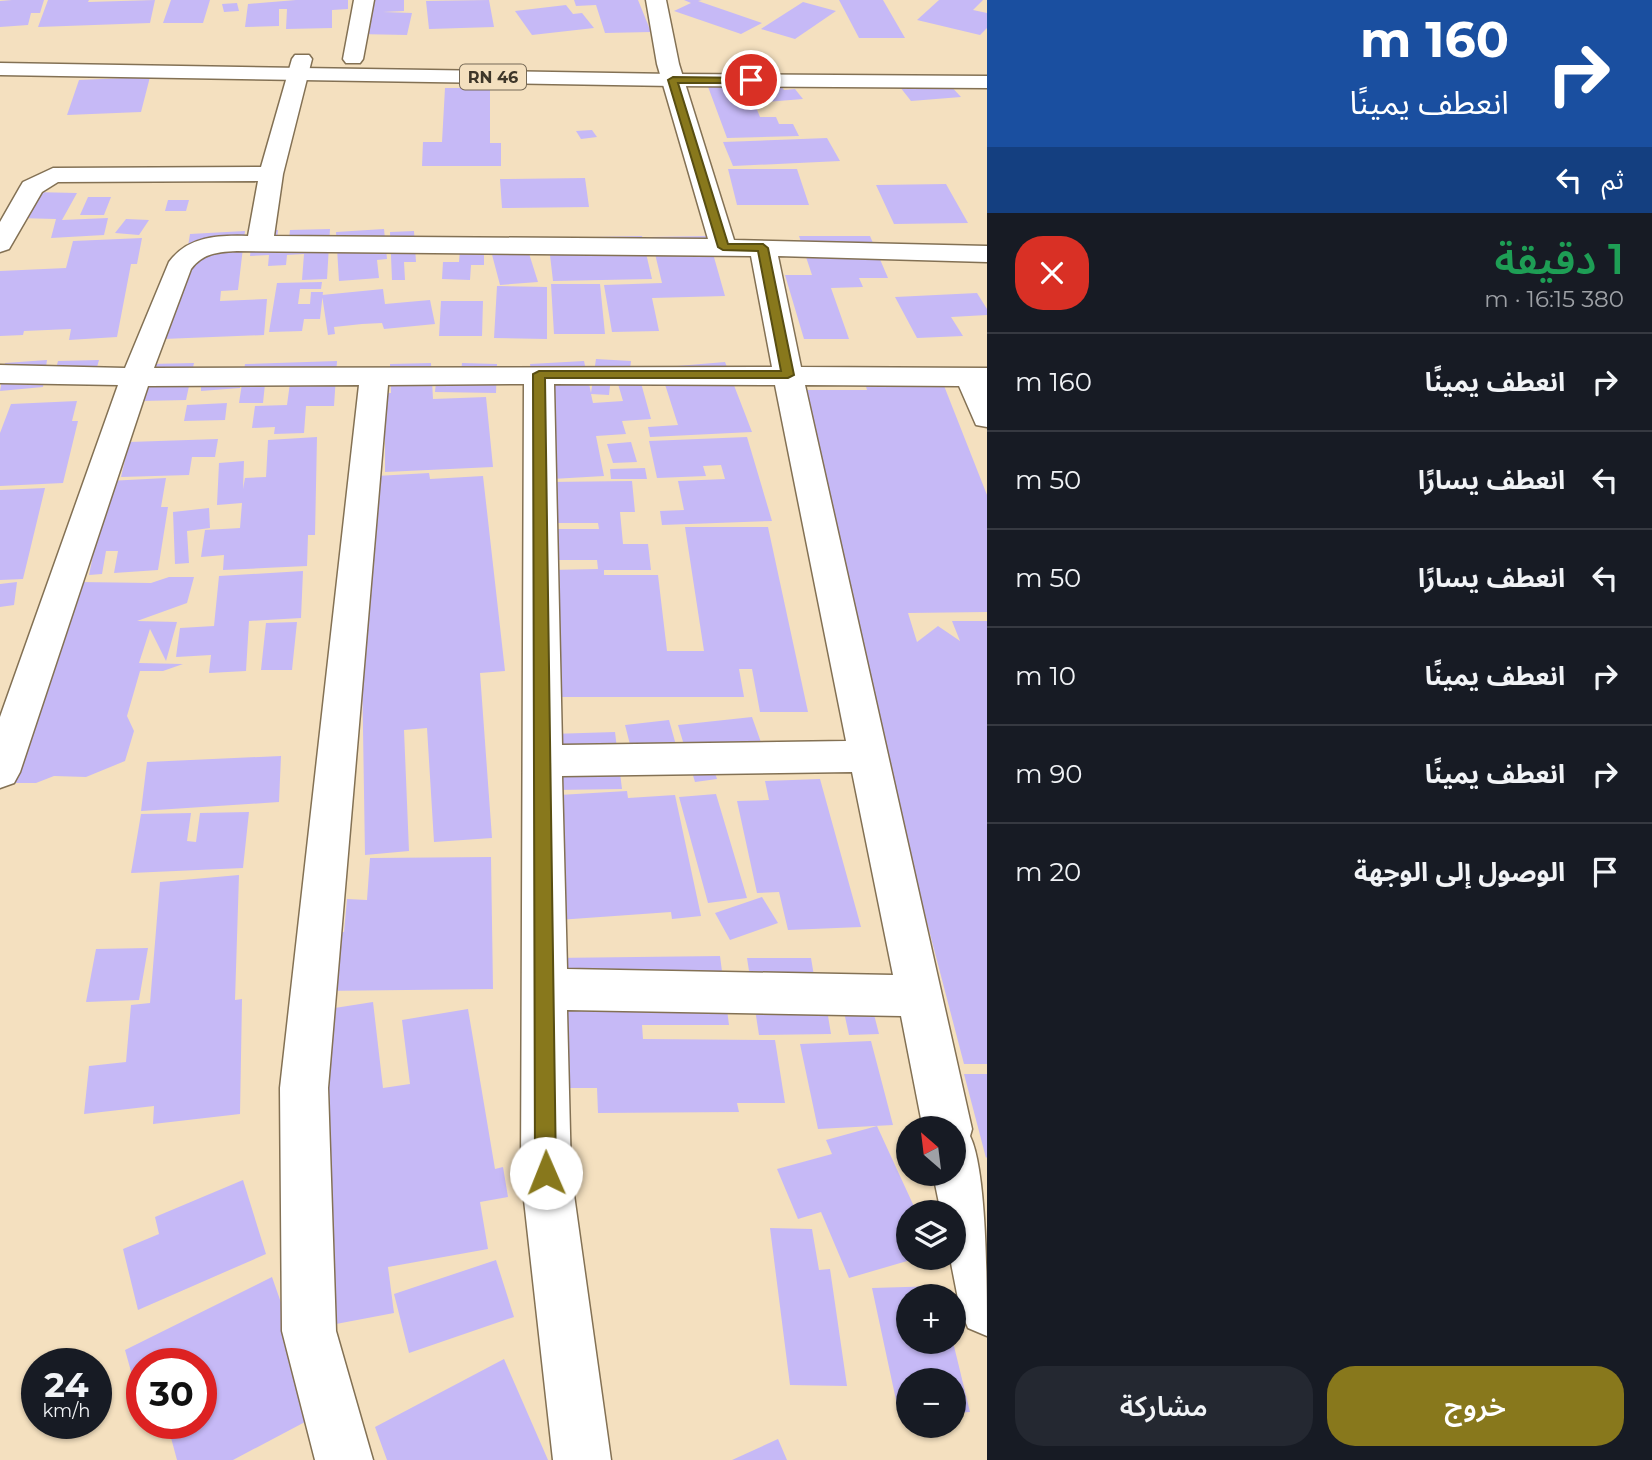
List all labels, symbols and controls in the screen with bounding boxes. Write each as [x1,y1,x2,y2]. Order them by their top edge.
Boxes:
text: 160 m [1360,10,1509,69]
icon: right [1533,28,1624,119]
pin [721,50,781,110]
icon: arrive [732,61,770,99]
road number: RN 46 [460,64,526,90]
text: انعطف يمينًا [1350,83,1509,122]
icon: left [1550,161,1588,199]
text: ثم [1602,164,1624,196]
text: 1 دقيقة [1495,233,1624,285]
button: close [1015,236,1089,310]
text: 380 m · 16:15 [1484,285,1624,313]
icon: right [1586,363,1624,401]
text: 160 m [1015,366,1092,398]
text: انعطف يمينًا [1425,366,1565,398]
icon: left [1586,461,1624,499]
text: 50 m [1015,464,1081,496]
text: انعطف يسارًا [1418,464,1565,496]
icon: left [1586,559,1624,597]
text: 50 m [1015,562,1081,594]
text: انعطف يسارًا [1418,562,1565,594]
icon: right [1586,657,1624,695]
text: 10 m [1015,660,1076,692]
text: انعطف يمينًا [1425,660,1565,692]
icon: right [1586,755,1624,793]
text: 90 m [1015,758,1082,790]
text: انعطف يمينًا [1425,758,1565,790]
icon: arrive [1586,853,1624,891]
text: 20 m [1015,856,1081,888]
text: الوصول إلى الوجهة [1354,856,1565,888]
north arrow [896,1116,966,1186]
map controls [896,1116,966,1438]
position arrow [509,1136,583,1210]
button: layers [896,1200,966,1270]
button: + [896,1284,966,1354]
speed limit sign: 30 [126,1348,217,1439]
text: 24 [44,1363,89,1406]
button: مشاركة [1015,1366,1313,1446]
button: خروج [1327,1366,1624,1446]
button: − [896,1368,966,1438]
text: km/h [42,1400,91,1422]

